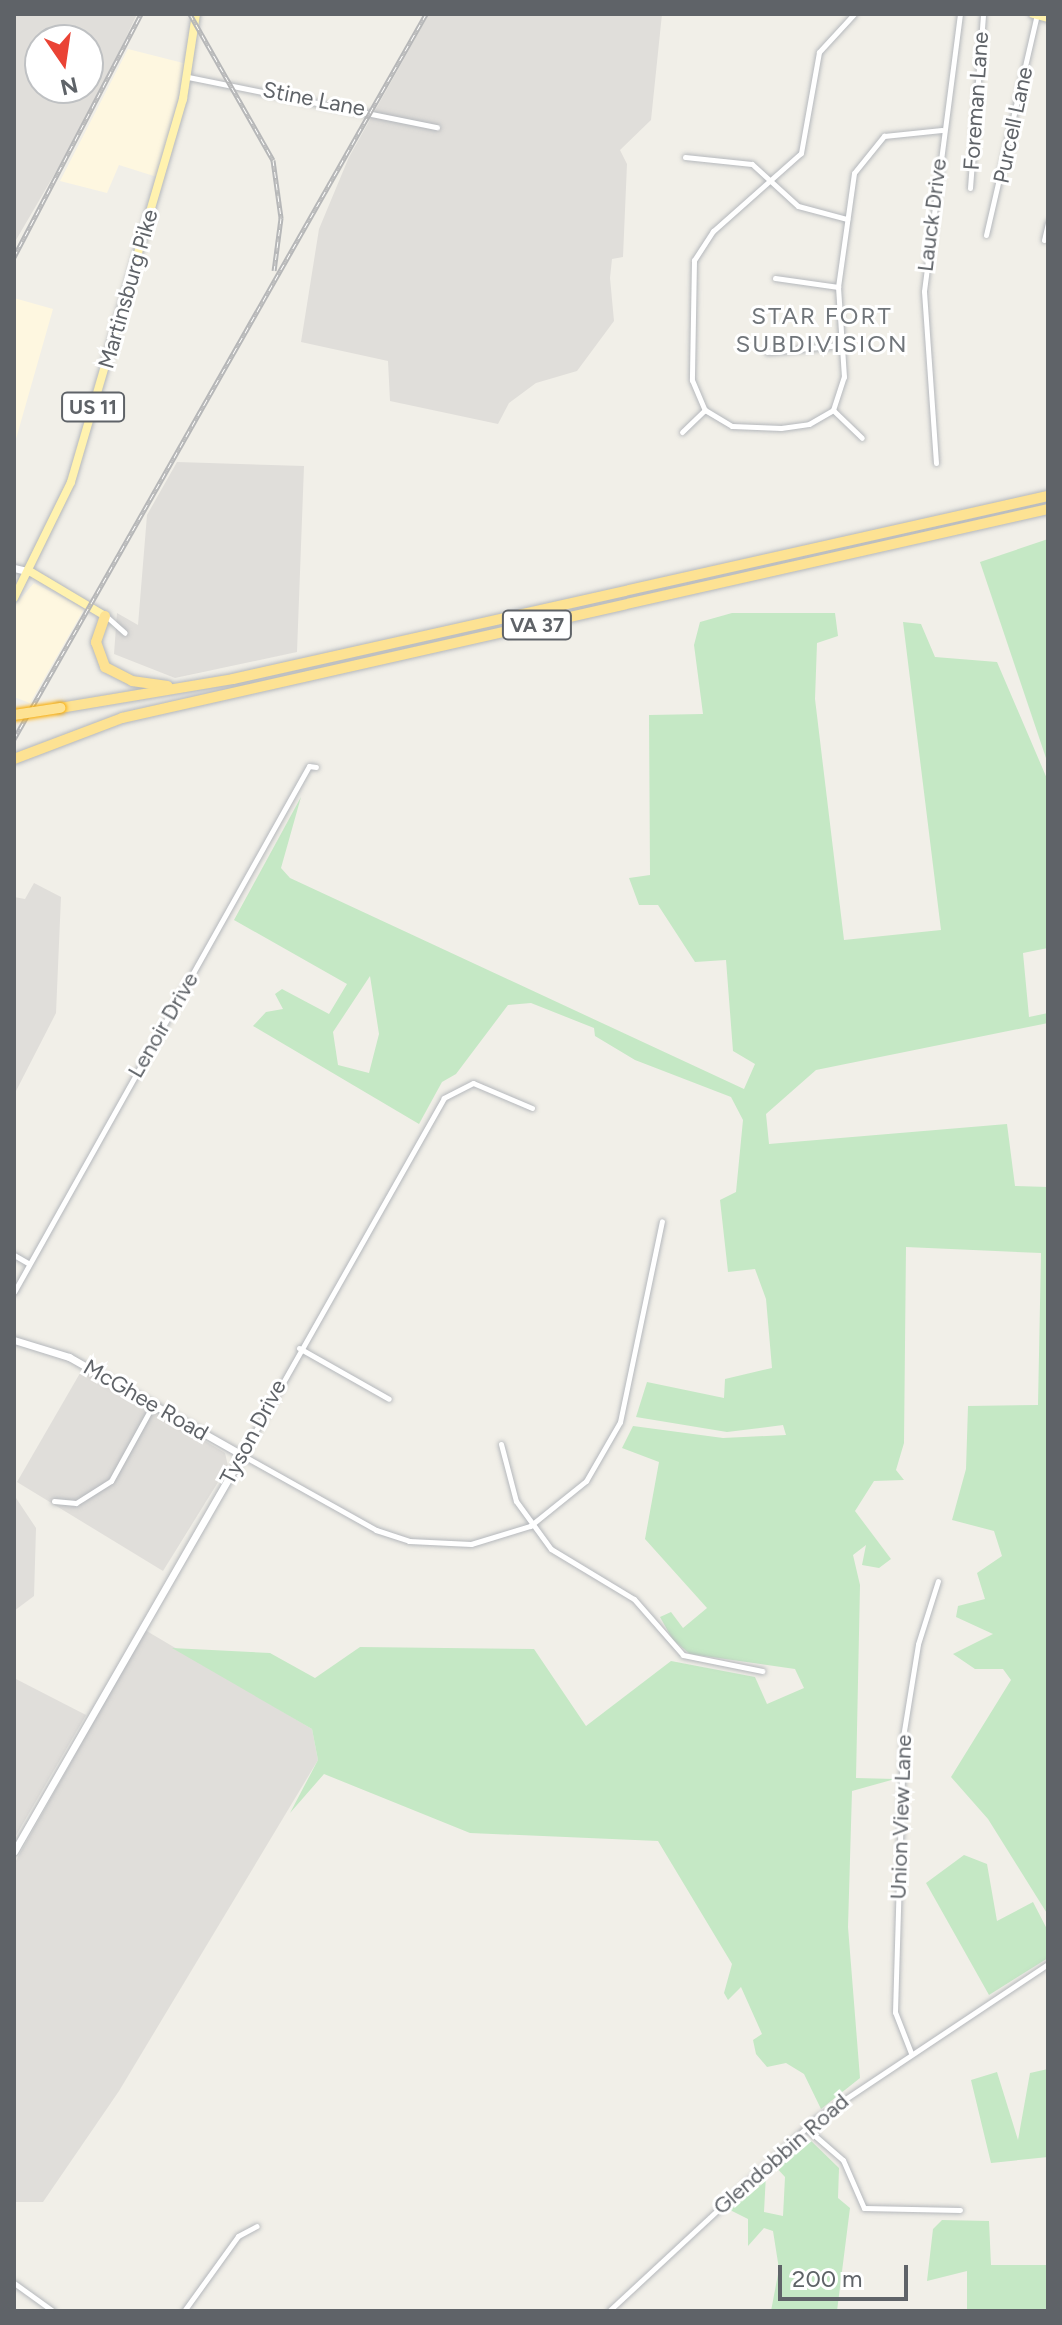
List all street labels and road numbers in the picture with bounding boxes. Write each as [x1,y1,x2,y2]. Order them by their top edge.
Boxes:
street label: Foreman Lane [958,31,994,171]
street label: Purcell Lane [988,64,1038,186]
street label: Stine Lane [261,76,367,122]
street label: Lauck Drive [912,157,952,273]
street label: Martinsburg Pike [93,206,163,372]
road number: US 11 [61,391,125,423]
road number: VA 37 [501,609,573,641]
street label: Lenoir Drive [122,968,204,1082]
street label: McGhee Road [79,1354,213,1446]
street label: Tyson Drive [214,1375,292,1489]
street label: Union View Lane [885,1734,917,1900]
street label: Glendobbin Road [708,2088,854,2220]

